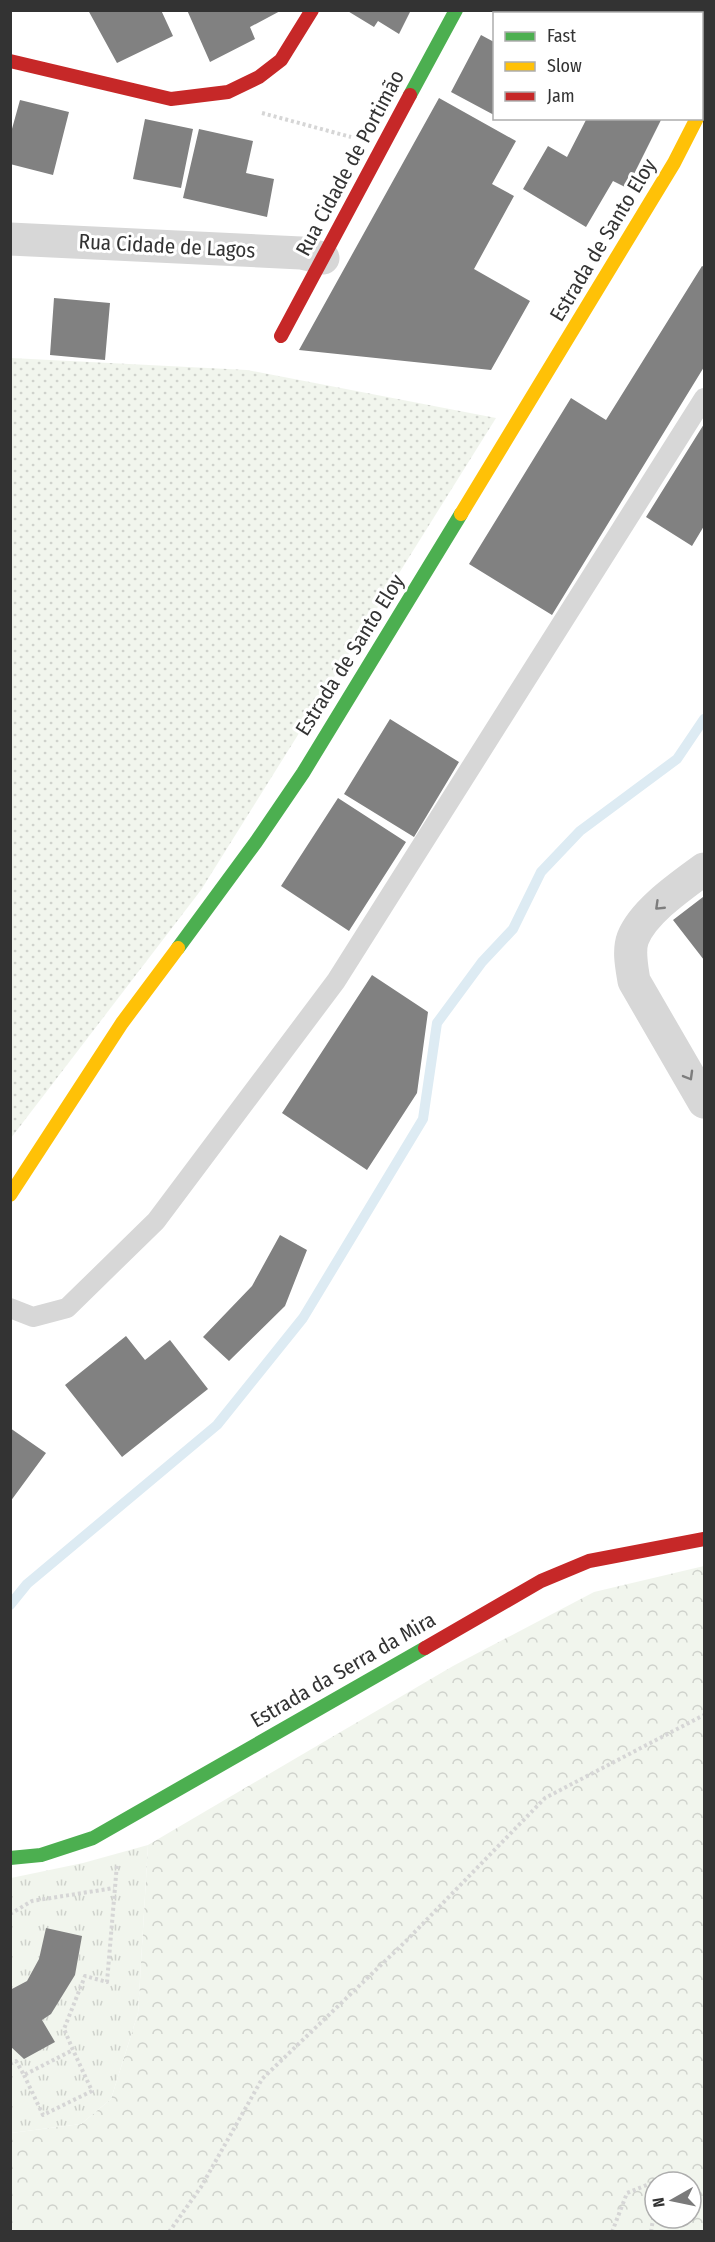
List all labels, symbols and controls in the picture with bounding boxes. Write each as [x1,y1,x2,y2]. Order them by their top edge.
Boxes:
legend [493,12,703,120]
text: Fast [547,25,576,47]
text: Slow [547,55,582,77]
street label: Rua Cidade de Portimão [290,66,410,260]
text: Jam [547,85,575,107]
street label: Estrada de Santo Eloy [544,153,662,326]
street label: Rua Cidade de Lagos [78,228,256,264]
street label: Estrada de Santo Eloy [290,569,410,740]
one-way arrow [655,899,666,910]
one-way arrow [682,1070,694,1080]
street label: Estrada da Serra da Mira [246,1606,440,1734]
north arrow [643,2170,703,2230]
text: N [649,2196,669,2208]

